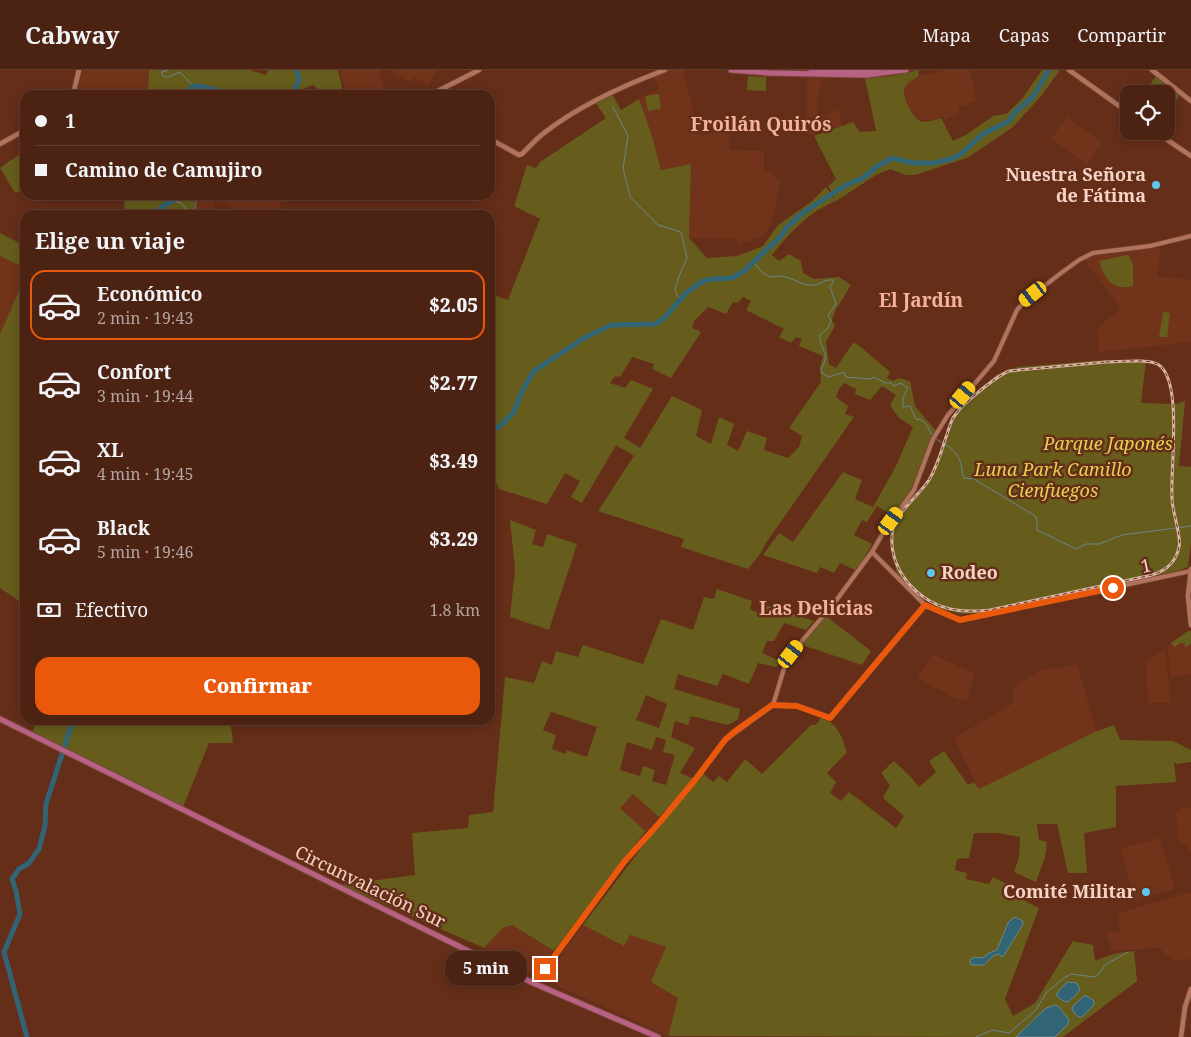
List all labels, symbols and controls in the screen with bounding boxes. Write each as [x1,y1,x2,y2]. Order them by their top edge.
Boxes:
text: Cabway [25,18,119,51]
text: Mapa [923,23,971,47]
text: Capas [999,23,1049,47]
text: Compartir [1077,23,1166,47]
map controls [1120,85,1175,140]
button: locate [1120,85,1175,140]
text: 1 [65,108,76,134]
district label: Froilán Quirós [691,111,831,137]
text: Camino de Camujiro [65,157,262,183]
place label: Nuestra Señora de Fátima [1005,162,1146,207]
marker: Nuestra Señora de Fátima [1150,179,1162,191]
text: Elige un viaje [35,225,185,255]
car [1016,279,1049,309]
text: Económico [97,281,203,307]
icon: car [37,283,82,328]
district label: El Jardín [879,287,964,313]
text: $2.05 [429,292,478,318]
text: 2 min · 19:43 [97,307,193,329]
text: Confort [97,359,171,385]
icon: car [37,361,82,406]
text: $2.77 [429,370,478,396]
car [947,379,978,411]
text: 3 min · 19:44 [97,385,193,407]
park label: Parque Japonés [1042,431,1173,455]
text: XL [97,437,123,463]
icon: car [37,439,82,484]
text: $3.49 [429,448,478,474]
park label: Luna Park Camillo Cienfuegos [973,457,1132,502]
text: 4 min · 19:45 [97,463,193,485]
car [876,504,905,538]
text: Black [97,515,150,541]
icon: car [37,517,82,562]
text: $3.29 [429,526,478,552]
text: 5 min · 19:46 [97,541,193,563]
street label: 1 [1138,552,1153,578]
place label: Rodeo [941,560,998,584]
marker: Rodeo [925,567,937,579]
route start [1102,577,1124,599]
district label: Las Delicias [759,595,873,621]
icon: cash [35,596,63,624]
text: Efectivo [75,597,148,623]
text: 1.8 km [429,599,480,621]
car [775,638,806,670]
button: Confirmar [35,657,480,715]
street label: Circunvalación Sur [291,839,450,933]
place label: Comité Militar [1003,879,1137,903]
marker: Comité Militar [1140,886,1152,898]
callout: 5 min [445,952,528,986]
text: 5 min [463,957,509,979]
route end [534,958,556,980]

